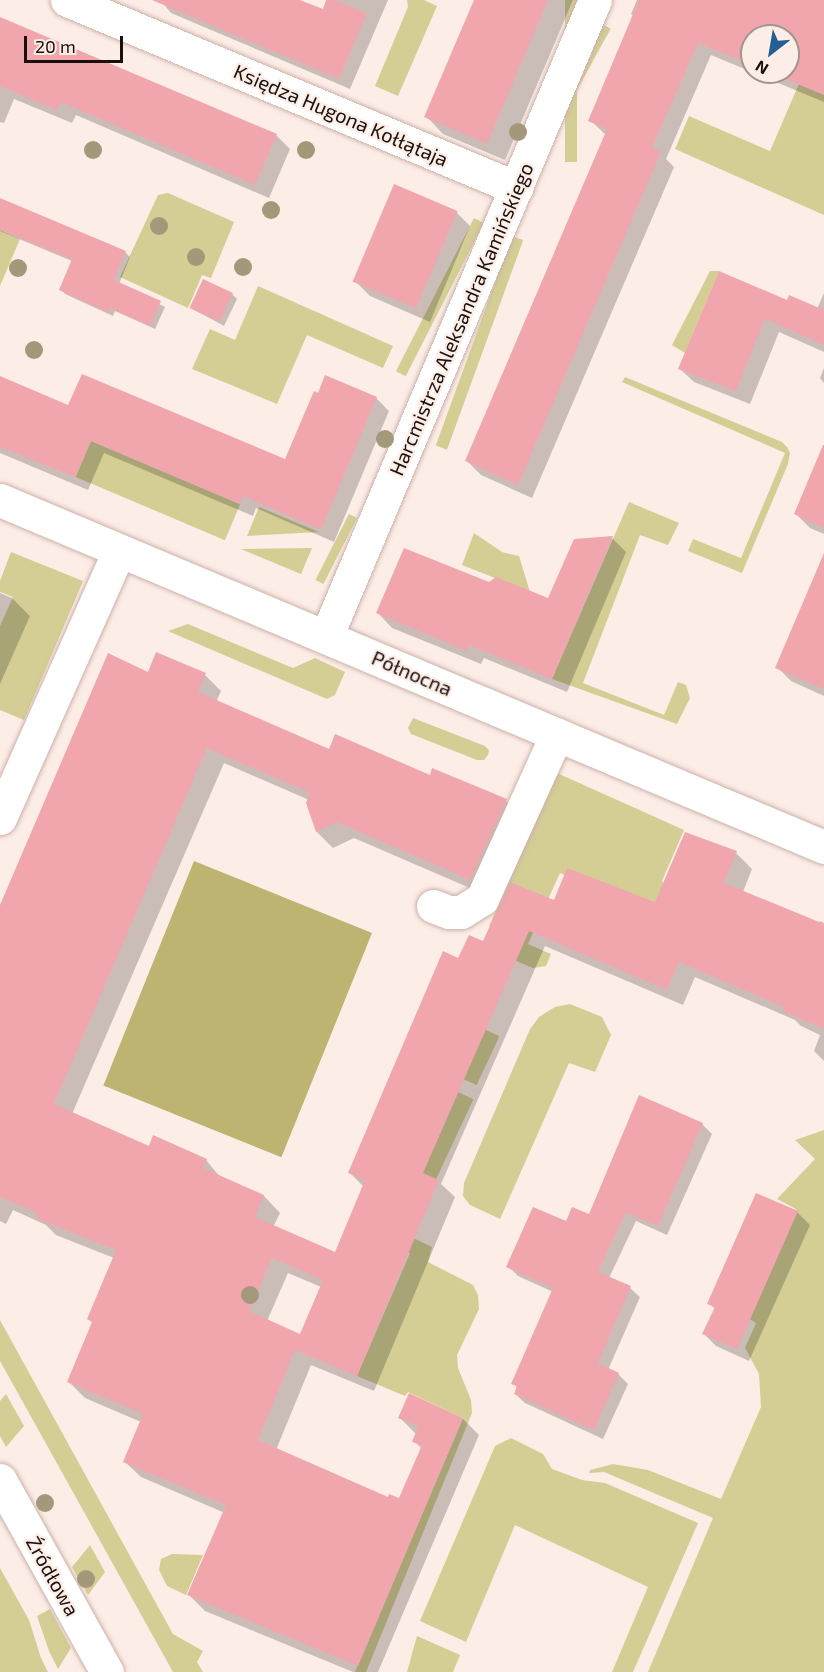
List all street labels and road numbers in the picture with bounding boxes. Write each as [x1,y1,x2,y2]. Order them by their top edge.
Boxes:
street label: Księdza Hugona Kołłątaja [230,59,452,171]
street label: Harcmistrza Aleksandra Kamińskiego [384,159,538,479]
street label: Północna [368,645,456,701]
street label: Źródłowa [21,1532,85,1620]

